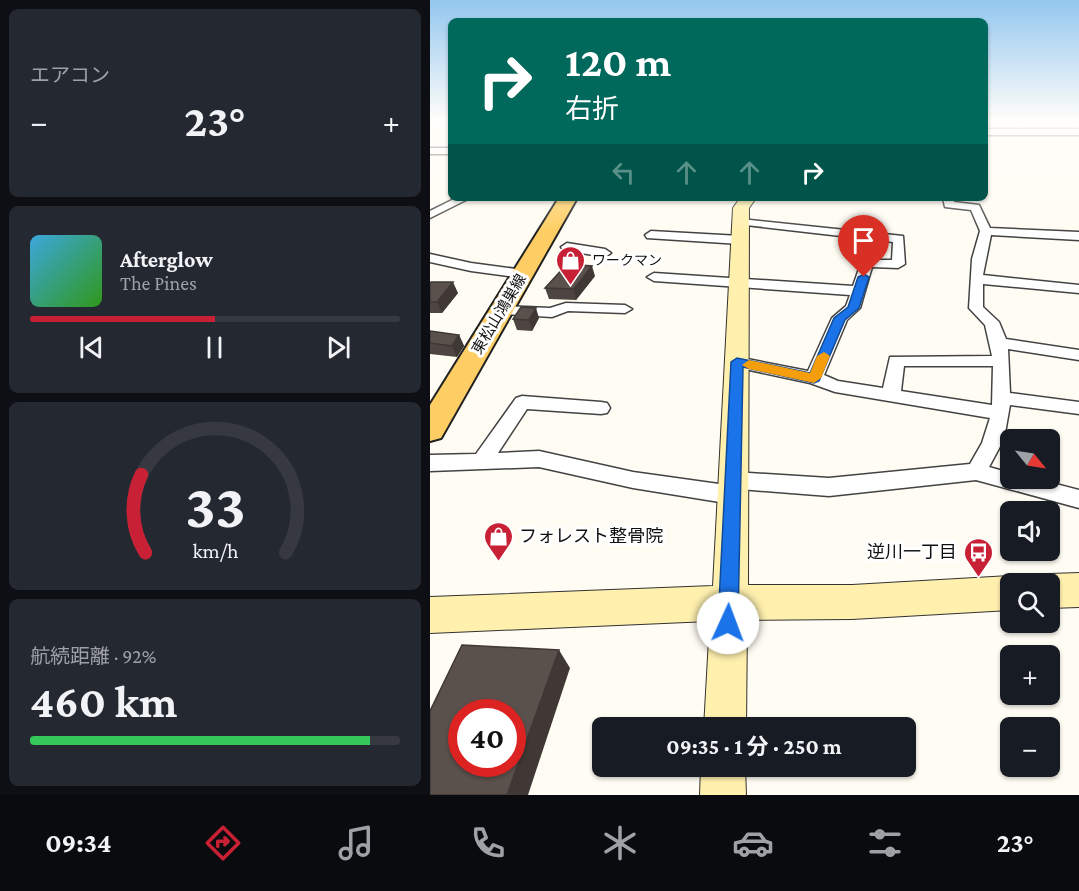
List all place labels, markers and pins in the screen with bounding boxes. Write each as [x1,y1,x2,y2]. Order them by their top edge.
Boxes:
pin [838,215,889,277]
shop icon: ワークマン [555,244,587,286]
place label: ワークマン [592,252,662,268]
shop icon: フォレスト整骨院 [482,520,514,562]
place label: フォレスト整骨院 [519,526,663,546]
bus stop icon: 逆川一丁目 [962,536,994,578]
place label: 逆川一丁目 [867,542,957,562]

